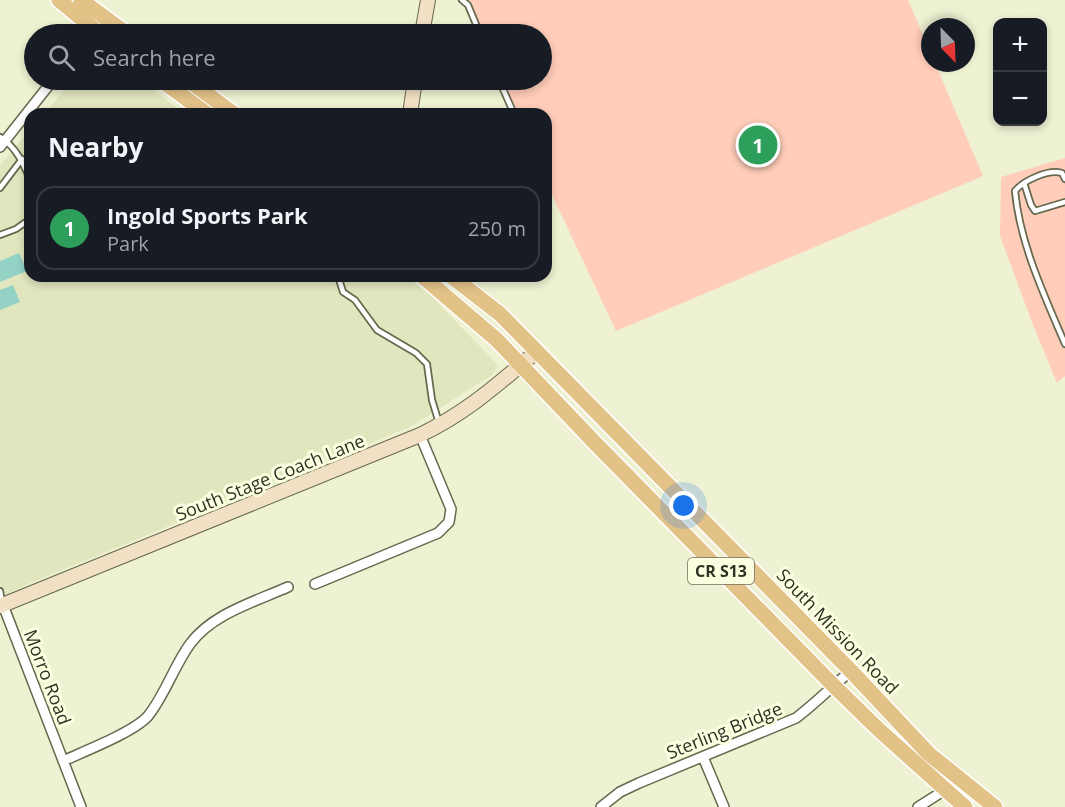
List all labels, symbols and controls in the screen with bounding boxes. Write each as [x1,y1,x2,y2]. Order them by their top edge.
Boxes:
north arrow [921,18,975,72]
map controls [993,18,1047,126]
button: + [993,18,1047,72]
search box [24,24,552,90]
icon: search [45,41,78,74]
text: Search here [93,42,216,72]
button: − [993,72,1047,126]
pin: 1 [738,122,777,168]
text: Nearby [48,129,143,165]
text: Ingold Sports Park [107,200,308,230]
text: 1 [64,215,75,242]
text: 250 m [468,215,526,242]
text: Park [107,230,149,257]
street label: South Stage Coach Lane [172,428,368,526]
your location [669,491,698,520]
road number: CR S13 [688,558,754,584]
street label: South Mission Road [772,563,904,699]
street label: Morro Road [19,626,77,728]
street label: Sterling Bridge [663,696,785,764]

